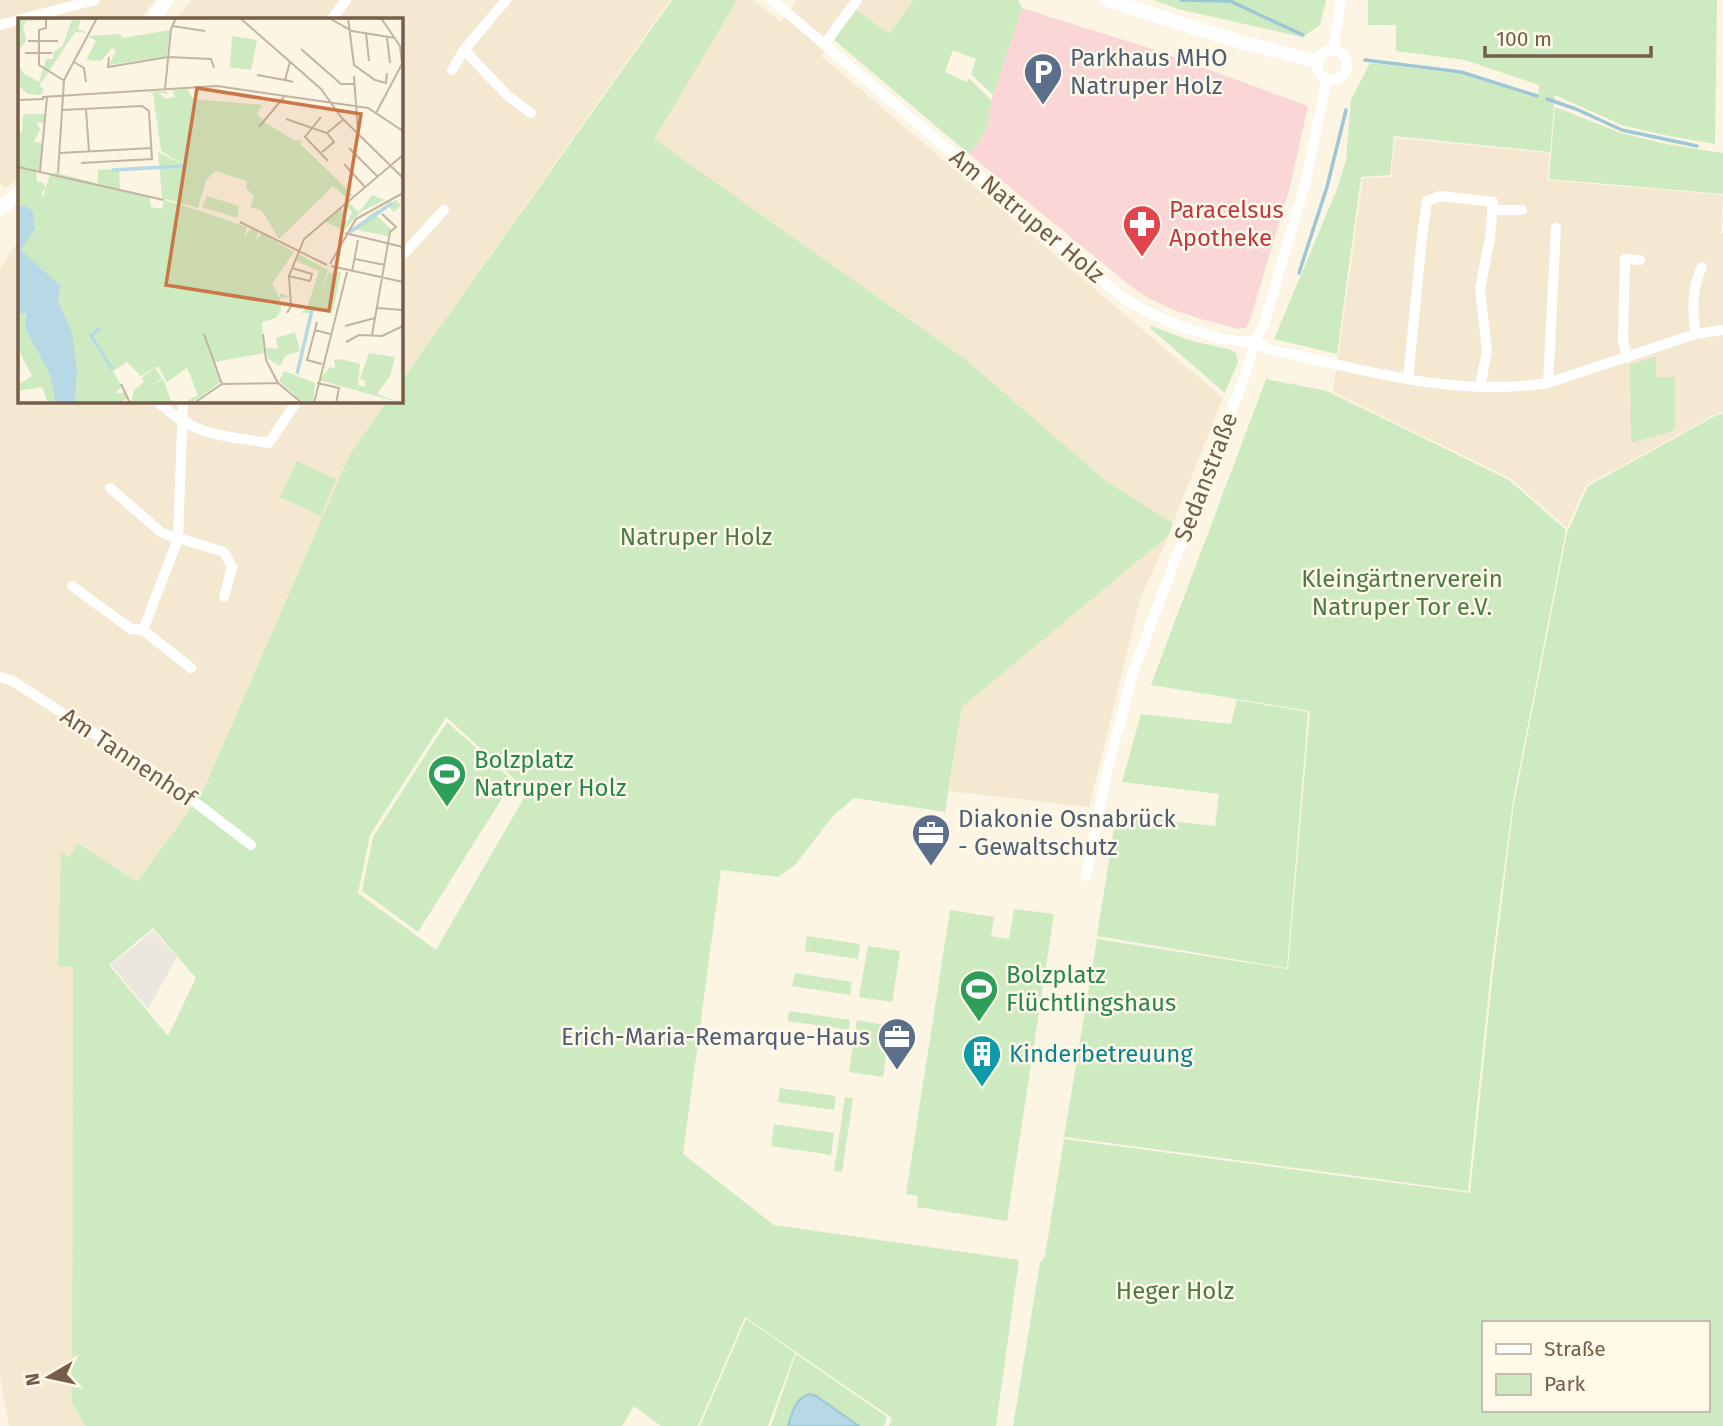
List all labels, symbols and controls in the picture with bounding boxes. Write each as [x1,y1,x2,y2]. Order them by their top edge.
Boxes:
scale bar [1485,14,1651,58]
inset map [18,18,402,402]
text: 100 m [1496,26,1552,52]
place label: Parkhaus MHO Natruper Holz [1070,44,1228,100]
parking icon: Parkhaus MHO Natruper Holz [1022,51,1064,106]
street label: Am Natruper Holz [944,143,1110,289]
place label: Paracelsus Apotheke [1169,196,1284,252]
pharmacy icon: Paracelsus Apotheke [1121,203,1163,258]
street label: Sedanstraße [1169,408,1243,546]
park label: Natruper Holz [620,523,772,551]
park label: Kleingärtnerverein Natruper Tor e.V. [1301,565,1503,621]
street label: Am Tannenhof [55,702,202,813]
place label: Bolzplatz Natruper Holz [474,746,626,802]
sports icon: Bolzplatz Natruper Holz [426,753,468,808]
place label: Diakonie Osnabrück - Gewaltschutz [958,805,1177,861]
office icon: Diakonie Osnabrück - Gewaltschutz [910,812,952,867]
place label: Bolzplatz Flüchtlingshaus [1006,961,1176,1017]
sports icon: Bolzplatz Flüchtlingshaus [958,968,1000,1023]
office icon: Erich-Maria-Remarque-Haus [876,1016,918,1071]
place label: Erich-Maria-Remarque-Haus [561,1023,870,1051]
building icon: Kinderbetreuung [961,1033,1003,1088]
place label: Kinderbetreuung [1009,1040,1193,1068]
park label: Heger Holz [1116,1277,1234,1305]
legend [1482,1321,1709,1412]
text: Straße [1544,1336,1606,1362]
north arrow [14,1342,84,1412]
text: Park [1544,1371,1586,1397]
text: N [20,1372,45,1388]

